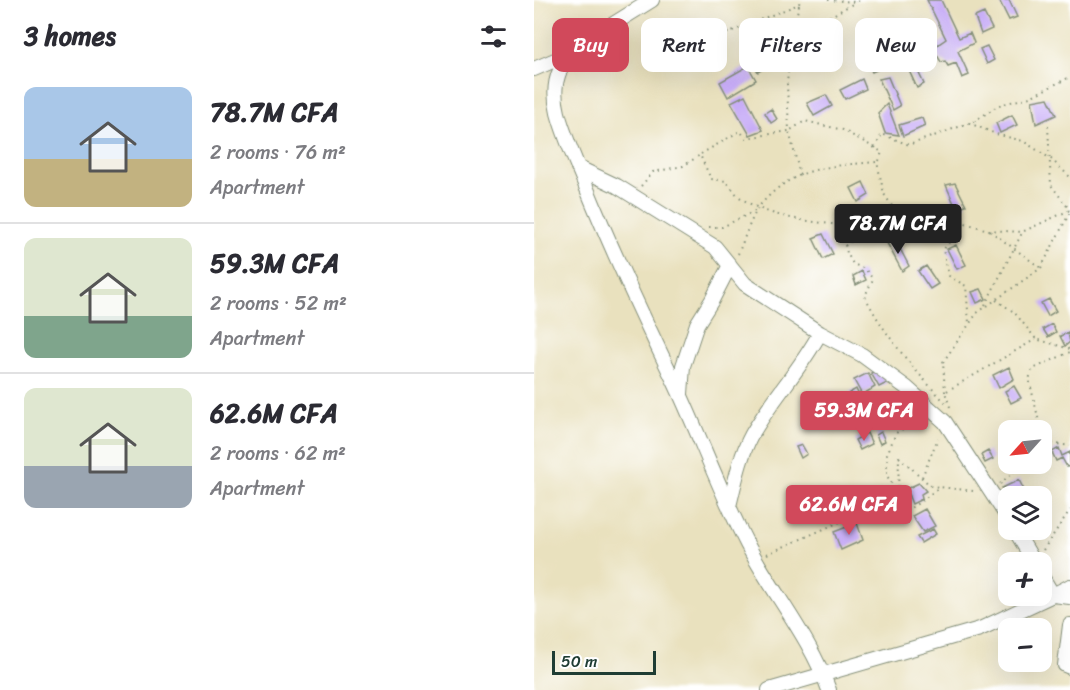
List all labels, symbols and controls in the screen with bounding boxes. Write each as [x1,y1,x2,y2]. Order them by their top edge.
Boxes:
text: 3 homes [24,13,116,59]
chip: Buy [552,18,629,72]
chip: Rent [641,18,727,72]
chip: Filters [739,18,843,72]
chip: New [855,18,937,72]
icon: filters [477,20,510,53]
text: 78.7M CFA [210,89,339,135]
icon: home [72,111,144,183]
text: 2 rooms · 76 m² [210,135,346,170]
text: Apartment [210,170,304,205]
pin: 78.7M CFA [829,204,967,255]
text: 78.7M CFA [849,206,947,241]
text: 59.3M CFA [210,240,339,286]
icon: home [72,262,144,334]
text: 2 rooms · 52 m² [210,286,347,321]
text: Apartment [210,321,304,356]
text: 62.6M CFA [210,390,338,436]
pin: 59.3M CFA [795,391,933,442]
text: 59.3M CFA [814,393,914,428]
icon: home [72,412,144,484]
north arrow [998,420,1052,474]
map controls [998,420,1052,672]
text: 2 rooms · 62 m² [210,436,346,471]
text: Apartment [210,471,304,506]
pin: 62.6M CFA [780,485,918,536]
button: layers [998,486,1052,540]
text: 62.6M CFA [800,487,898,522]
button: + [998,552,1052,606]
button: − [998,618,1052,672]
text: 50 m [561,647,597,676]
scale bar [552,648,656,676]

